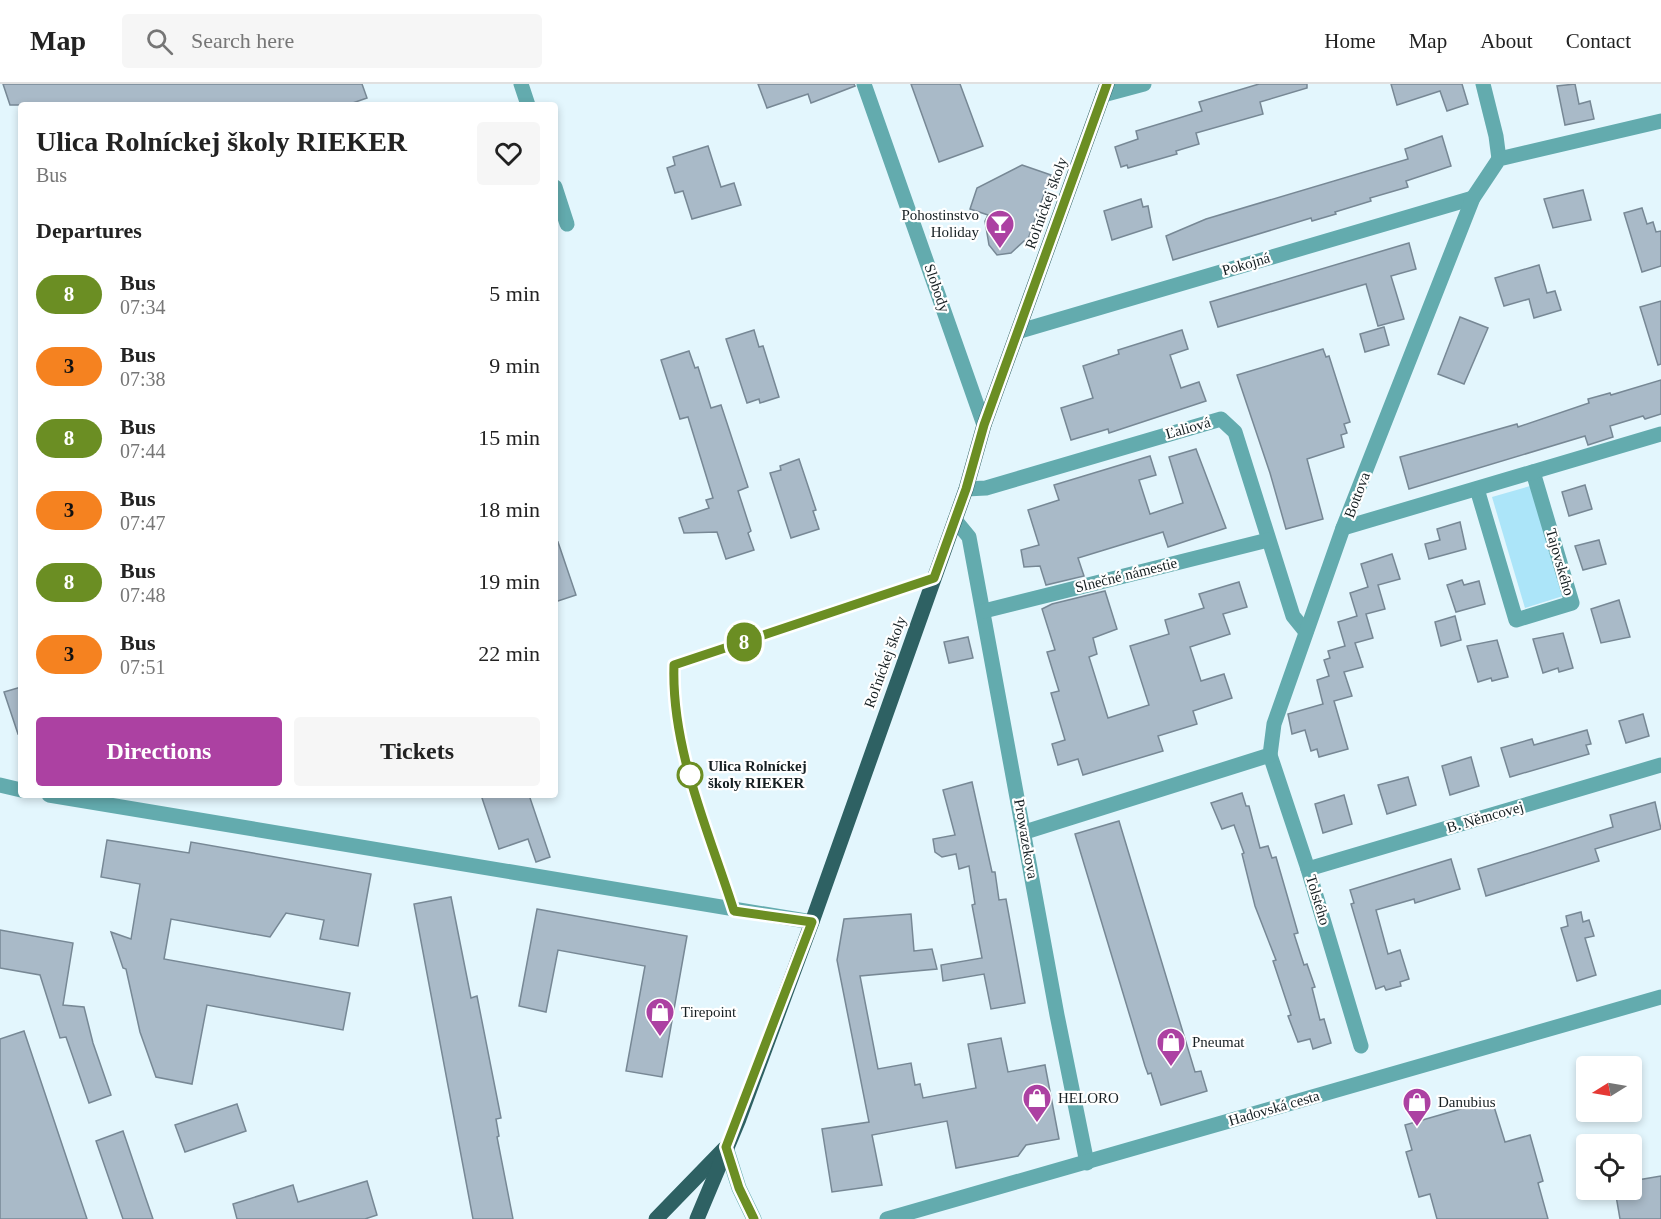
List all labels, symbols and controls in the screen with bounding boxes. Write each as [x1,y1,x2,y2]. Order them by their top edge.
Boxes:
search box [122,14,542,68]
text: Map [30,25,86,56]
icon: search [143,25,176,58]
text: Search here [191,28,294,53]
text: Home [1324,29,1376,53]
text: Map [1409,29,1447,53]
text: About [1480,29,1533,53]
text: Contact [1566,29,1631,53]
button: heart [477,122,540,185]
text: Ulica Rolníckej školy RIEKER [36,126,407,157]
street label: Roľníckej školy [1022,154,1070,251]
text: Bus [36,164,67,186]
place label: Pohostinstvo Holiday [901,207,979,240]
bar icon: Pohostinstvo Holiday [984,208,1016,250]
text: Departures [36,218,142,243]
street label: Pokojná [1220,249,1272,278]
street label: Slobody [921,262,953,315]
text: Bus [120,270,155,295]
text: 5 min [489,281,540,306]
text: 8 [64,282,74,306]
text: 07:34 [120,296,166,318]
text: Bus [120,342,155,367]
text: 9 min [489,353,540,378]
text: 3 [64,354,74,378]
text: 07:38 [120,368,166,390]
text: Bus [120,414,155,439]
street label: Ľaliová [1164,414,1213,442]
text: 15 min [478,425,540,450]
text: 8 [64,426,74,450]
text: 07:44 [120,440,166,462]
street label: Bottova [1341,470,1373,520]
text: Bus [120,486,155,511]
text: 18 min [478,497,540,522]
text: 3 [64,498,74,522]
text: 07:47 [120,512,166,534]
street label: Tajovského [1543,527,1577,597]
street label: Slnečné námestie [1073,555,1179,595]
text: Bus [120,558,155,583]
text: 19 min [478,569,540,594]
text: 8 [64,570,74,594]
text: 07:48 [120,584,166,606]
street label: Roľníckej školy [861,613,909,710]
line badge: 8 [724,622,764,662]
text: Bus [120,630,155,655]
text: 8 [739,630,749,654]
text: 22 min [478,641,540,666]
text: 3 [64,642,74,666]
text: 07:51 [120,656,166,678]
button: Directions [36,717,282,786]
button: Tickets [294,717,540,786]
place label: Ulica Rolníckej školy RIEKER [708,758,807,791]
marker: Ulica Rolníckej školy RIEKER [677,762,703,788]
street label: Prowazekova [1011,798,1041,881]
street label: B. Němcovej [1445,798,1525,836]
street label: Tolstého [1303,873,1333,927]
shop icon: Tirepoint [644,996,676,1038]
place label: Tirepoint [681,1004,737,1020]
shop icon: Pneumat [1155,1026,1187,1068]
place label: Pneumat [1192,1034,1245,1050]
north arrow [1576,1056,1642,1122]
map controls [1576,1056,1642,1200]
shop icon: HELORO [1021,1082,1053,1124]
shop icon: Danubius [1401,1086,1433,1128]
street label: Hadovská cesta [1227,1087,1322,1129]
place label: HELORO [1058,1090,1119,1106]
place label: Danubius [1438,1094,1496,1110]
button: locate [1576,1134,1642,1200]

